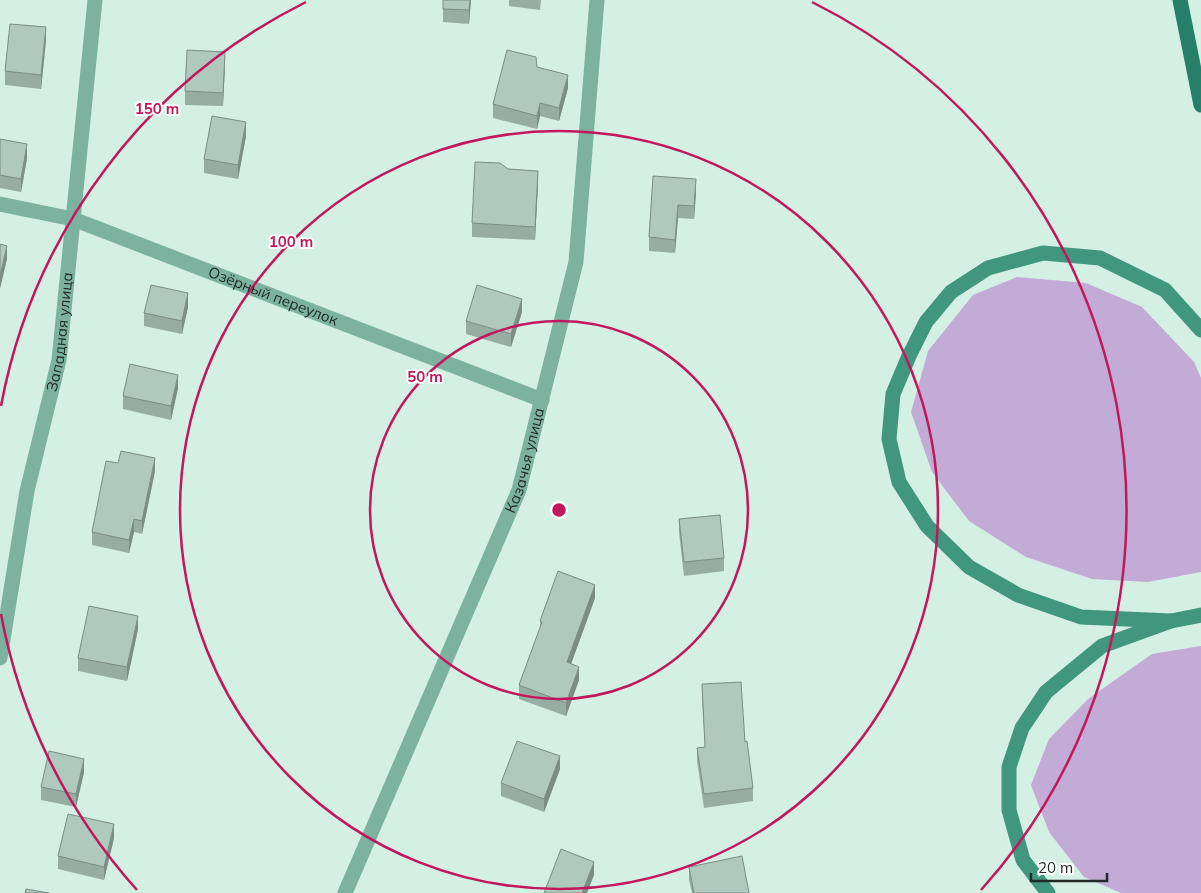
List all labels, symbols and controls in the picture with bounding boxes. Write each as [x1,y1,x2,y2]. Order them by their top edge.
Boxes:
text: 150 m [135,99,179,118]
text: 100 m [269,232,313,251]
street label: Озёрный переулок [206,262,342,330]
street label: Западная улица [42,271,77,393]
text: 50 m [407,367,443,386]
street label: Казачья улица [500,406,548,516]
centre of rings [550,501,568,519]
scale bar [1031,850,1107,882]
text: 20 m [1038,858,1073,877]

